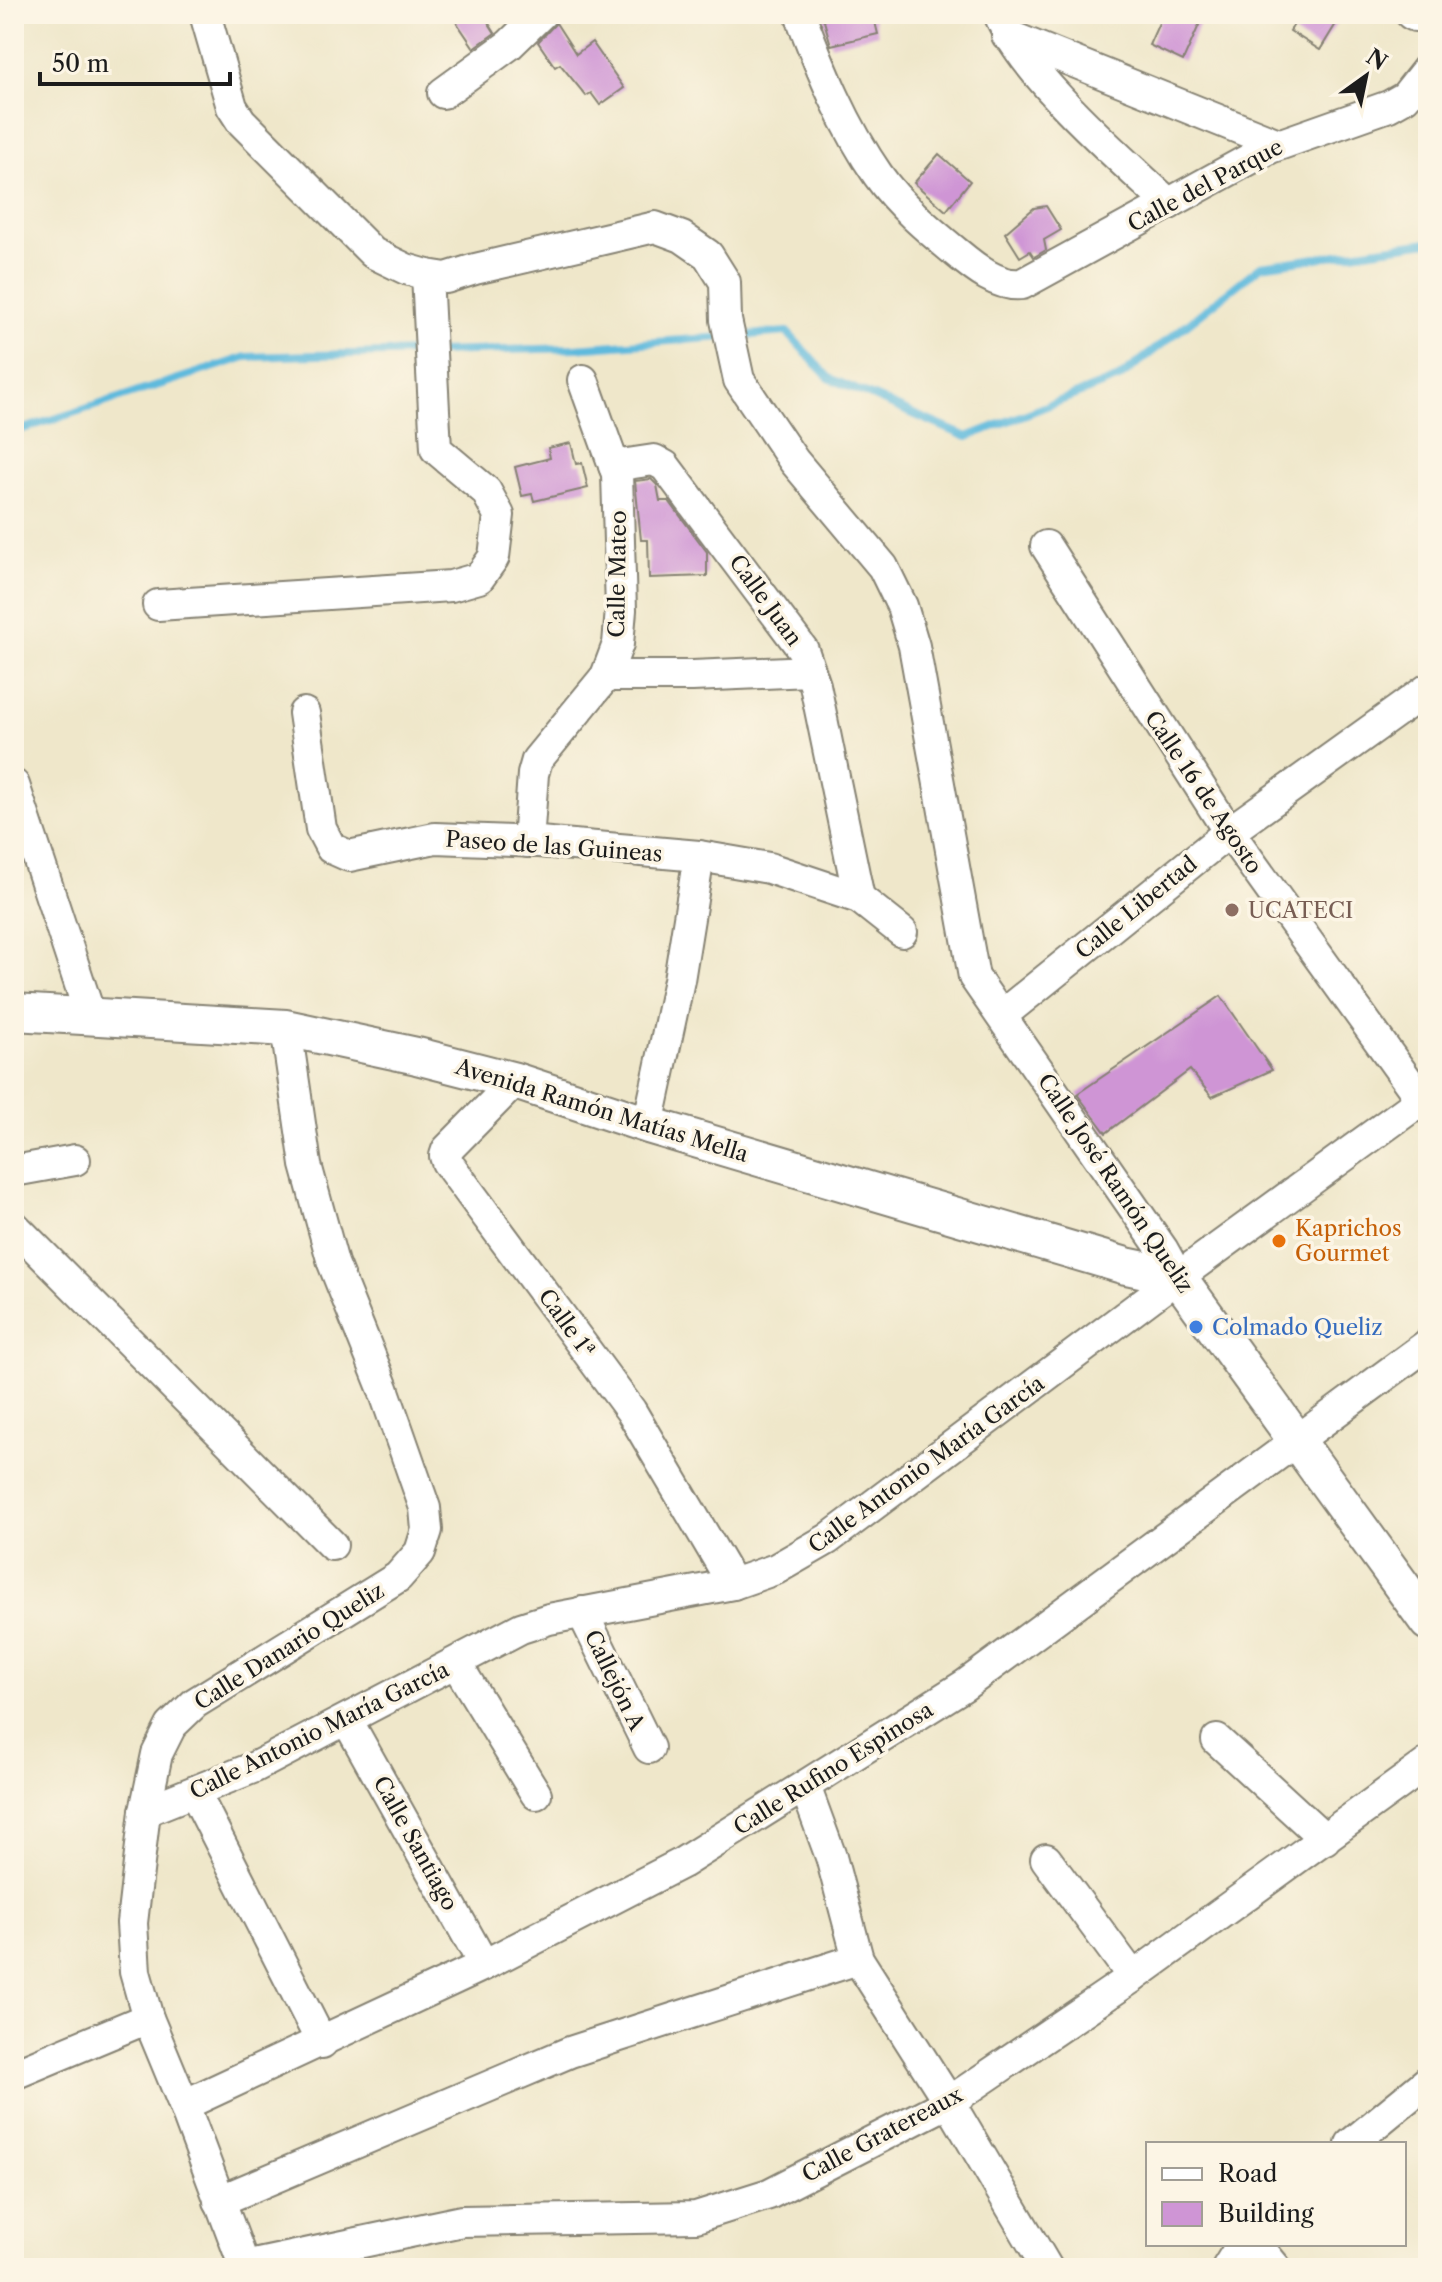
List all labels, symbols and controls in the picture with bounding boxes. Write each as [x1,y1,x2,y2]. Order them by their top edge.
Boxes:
scale bar [40,36,230,86]
north arrow [1326,36,1406,116]
text: N [1361,43,1392,76]
text: 50 m [52,49,109,78]
street label: Calle del Parque [1123,133,1287,238]
street label: Calle Mateo [603,510,632,638]
street label: Calle Juan [723,549,808,651]
street label: Calle 16 de Agosto [1139,706,1268,879]
street label: Paseo de las Guineas [445,825,663,868]
street label: Calle Libertad [1070,850,1203,965]
place label: UCATECI [1248,897,1353,924]
marker: UCATECI [1223,901,1241,919]
street label: Avenida Ramón Matías Mella [451,1053,752,1168]
street label: Calle José Ramón Queliz [1032,1069,1199,1298]
place label: Kaprichos Gourmet [1295,1215,1402,1267]
marker: Kaprichos Gourmet [1270,1232,1288,1250]
street label: Calle 1ª [533,1284,600,1363]
place label: Colmado Queliz [1212,1314,1383,1341]
marker: Colmado Queliz [1187,1318,1205,1336]
street label: Calle Antonio María García [803,1369,1050,1559]
street label: Calle Danario Queliz [189,1577,389,1716]
street label: Callejón A [579,1625,651,1736]
street label: Calle Antonio María García [185,1656,454,1805]
street label: Calle Rufino Espinosa [729,1696,938,1841]
street label: Calle Santiago [368,1771,464,1915]
street label: Calle Gratereaux [797,2081,967,2188]
legend [1146,2142,1406,2246]
text: Road [1218,2159,1278,2188]
text: Building [1218,2199,1314,2228]

